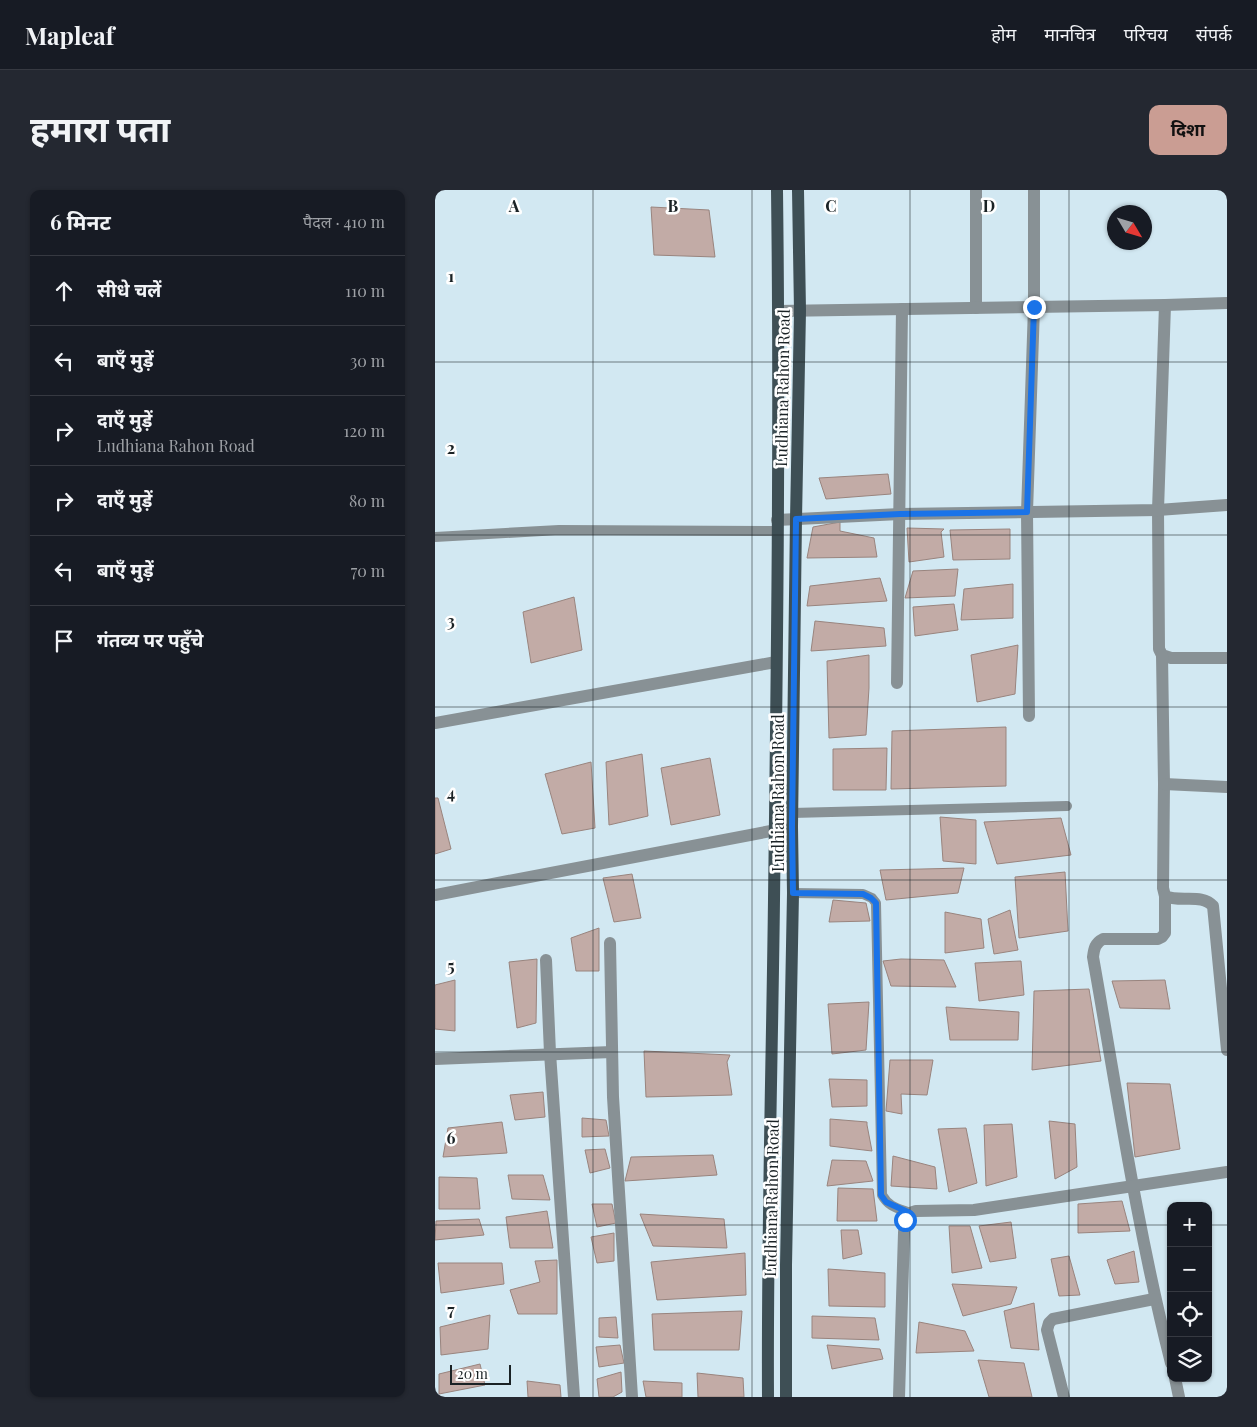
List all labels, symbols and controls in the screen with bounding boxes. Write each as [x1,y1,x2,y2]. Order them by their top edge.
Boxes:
text: Mapleaf [25,19,114,51]
text: होम [991,22,1016,46]
text: मानचित्र [1044,22,1096,46]
text: परिचय [1124,22,1168,46]
text: संपर्क [1196,22,1232,46]
text: हमारा पता [30,104,170,151]
button: दिशा [1149,105,1227,155]
text: A [508,195,520,216]
text: B [668,195,679,216]
text: C [825,195,837,216]
text: D [983,195,995,216]
north arrow [1107,205,1152,250]
text: 6 मिनट [50,207,111,235]
text: पैदल · 410 m [303,211,385,232]
text: 1 [448,265,454,286]
text: सीधे चलें [97,276,161,302]
icon: ahead [50,277,78,305]
text: 110 m [345,280,385,301]
route end [1023,296,1046,319]
street label: Ludhiana Rahon Road [770,309,794,467]
text: बाएँ मुड़ें [97,346,154,372]
icon: left [50,347,78,375]
text: 30 m [350,350,385,371]
text: दाएँ मुड़ें [97,406,152,432]
icon: right [50,417,78,445]
text: 120 m [344,420,385,441]
text: Ludhiana Rahon Road [97,435,255,456]
text: 2 [447,437,455,458]
text: दाएँ मुड़ें [97,486,152,512]
icon: right [50,487,78,515]
text: 80 m [349,490,385,511]
text: बाएँ मुड़ें [97,556,154,582]
icon: left [50,557,78,585]
text: 70 m [351,560,385,581]
text: 3 [447,610,455,631]
text: गंतव्य पर पहुँचे [97,626,204,652]
icon: arrive [50,627,78,655]
street label: Ludhiana Rahon Road [767,714,788,872]
text: 4 [447,782,455,803]
text: 5 [447,955,455,976]
street label: Ludhiana Rahon Road [759,1119,783,1277]
text: 6 [447,1127,456,1148]
map controls [1167,1202,1212,1382]
button: + [1167,1202,1212,1247]
route start [894,1209,917,1232]
button: − [1167,1247,1212,1292]
button: locate [1167,1292,1212,1337]
text: 7 [447,1299,455,1320]
button: layers [1167,1337,1212,1382]
scale bar [450,1362,511,1385]
text: 20 m [457,1364,488,1383]

